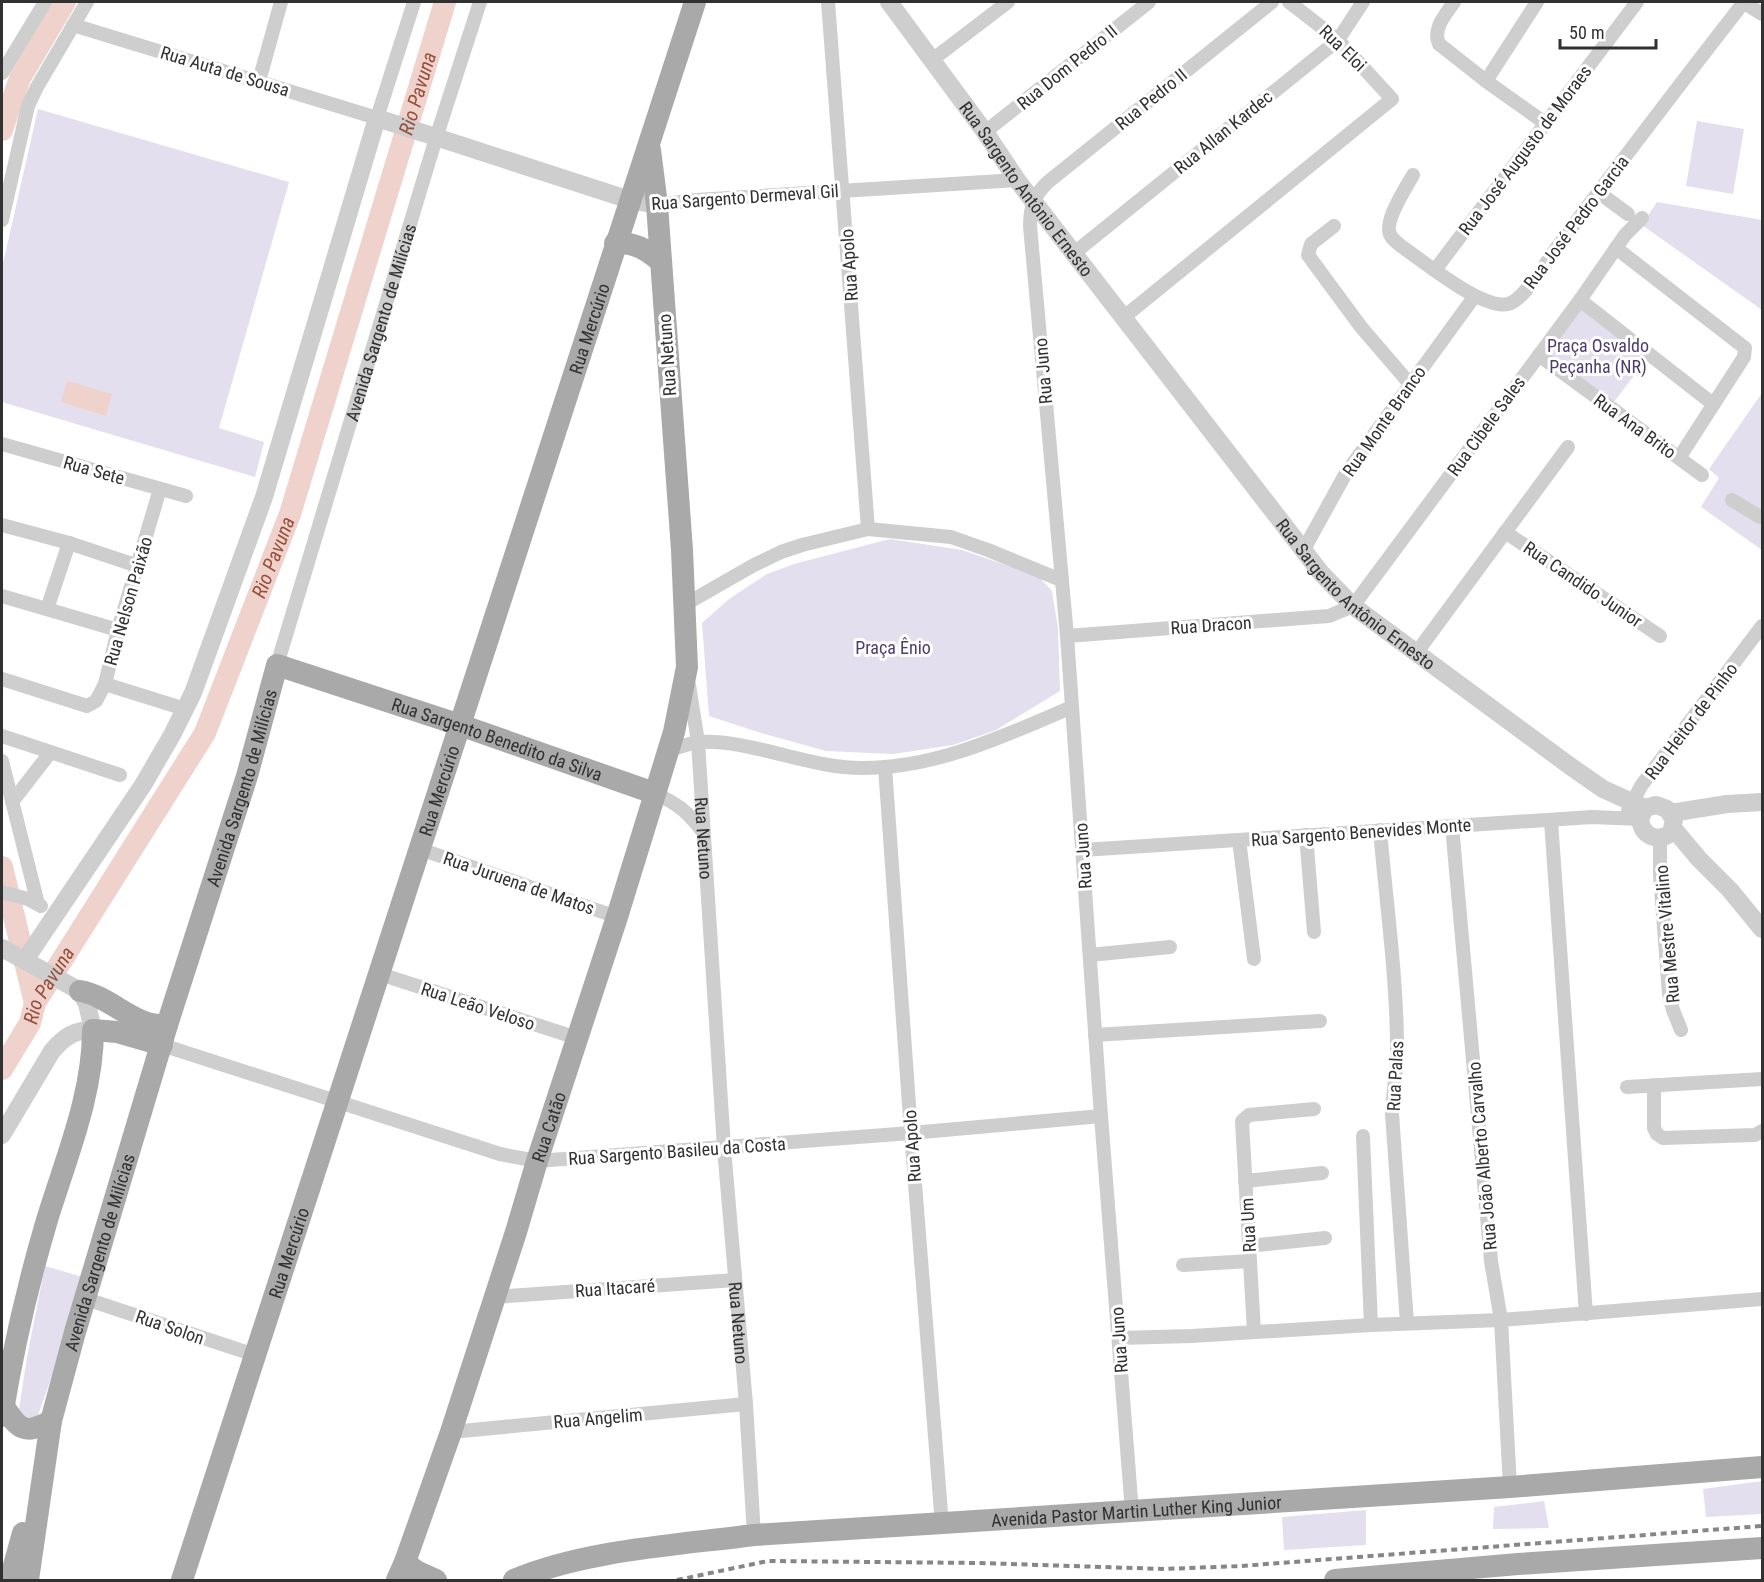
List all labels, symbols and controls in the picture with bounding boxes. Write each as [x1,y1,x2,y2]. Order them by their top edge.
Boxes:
scale bar [1560,12,1656,50]
street label: Rua Dom Pedro II [1013,20,1121,114]
street label: Rua Eloi [1315,21,1371,75]
text: 50 m [1569,22,1604,43]
street label: Rua Auta de Sousa [158,41,292,101]
water label: Rio Pavuna [394,49,441,138]
street label: Rua José Augusto de Moraes [1454,61,1596,239]
street label: Rua Pedro II [1111,64,1191,134]
street label: Rua Allan Kardec [1170,86,1276,178]
street label: Rua Sargento Antônio Ernesto [955,97,1098,280]
street label: Rua José Pedro Garcia [1519,151,1633,293]
street label: Rua Sargento Dermeval Gil [650,180,840,214]
street label: Avenida Sargento de Milícias [341,221,420,424]
street label: Rua Apolo [836,228,862,302]
street label: Rua Mercúrio [564,280,613,376]
street label: Rua Netuno [654,313,680,397]
park label: Praça Osvaldo Peçanha (NR) [1547,335,1649,378]
street label: Rua Juno [1030,337,1056,405]
street label: Rua Monte Branco [1338,362,1430,480]
street label: Rua Cibele Sales [1443,372,1529,480]
street label: Rua Ana Brito [1590,389,1680,463]
street label: Rua Sete [61,451,127,489]
water label: Rio Pavuna [247,513,300,601]
street label: Rua Sargento Antônio Ernesto [1272,514,1440,674]
street label: Rua Nelson Paixão [100,534,156,668]
street label: Rua Candido Junior [1520,537,1647,632]
street label: Rua Dracon [1170,612,1252,638]
park label: Praça Ênio [855,637,931,658]
street label: Rua Heitor de Pinho [1640,659,1742,783]
street label: Avenida Sargento de Milícias [202,687,281,889]
street label: Rua Sargento Benedito da Silva [389,693,605,785]
street label: Rua Mercúrio [414,743,463,839]
street label: Rua Netuno [691,796,717,880]
street label: Rua Sargento Benevides Monte [1250,814,1472,850]
street label: Rua Juno [1070,822,1096,890]
street label: Rua Juruena de Matos [441,847,597,919]
street label: Rua Mestre Vitalino [1650,864,1684,1004]
water label: Rio Pavuna [18,942,79,1026]
street label: Rua Leão Veloso [418,978,538,1034]
street label: Rua Palas [1383,1040,1407,1112]
street label: Rua João Alberto Carvalho [1463,1061,1501,1251]
street label: Rua Catão [527,1089,570,1165]
street label: Rua Apolo [899,1109,925,1183]
street label: Rua Sargento Basileu da Costa [568,1133,786,1169]
street label: Avenida Sargento de Milícias [60,1151,138,1353]
street label: Rua Um [1236,1197,1260,1253]
street label: Rua Mercúrio [264,1205,313,1301]
street label: Rua Itacaré [574,1275,656,1301]
street label: Rua Netuno [725,1281,753,1365]
street label: Rua Solon [133,1305,207,1349]
street label: Rua Juno [1106,1306,1132,1374]
street label: Rua Angelim [553,1404,643,1432]
street label: Avenida Pastor Martin Luther King Junior [990,1491,1283,1530]

